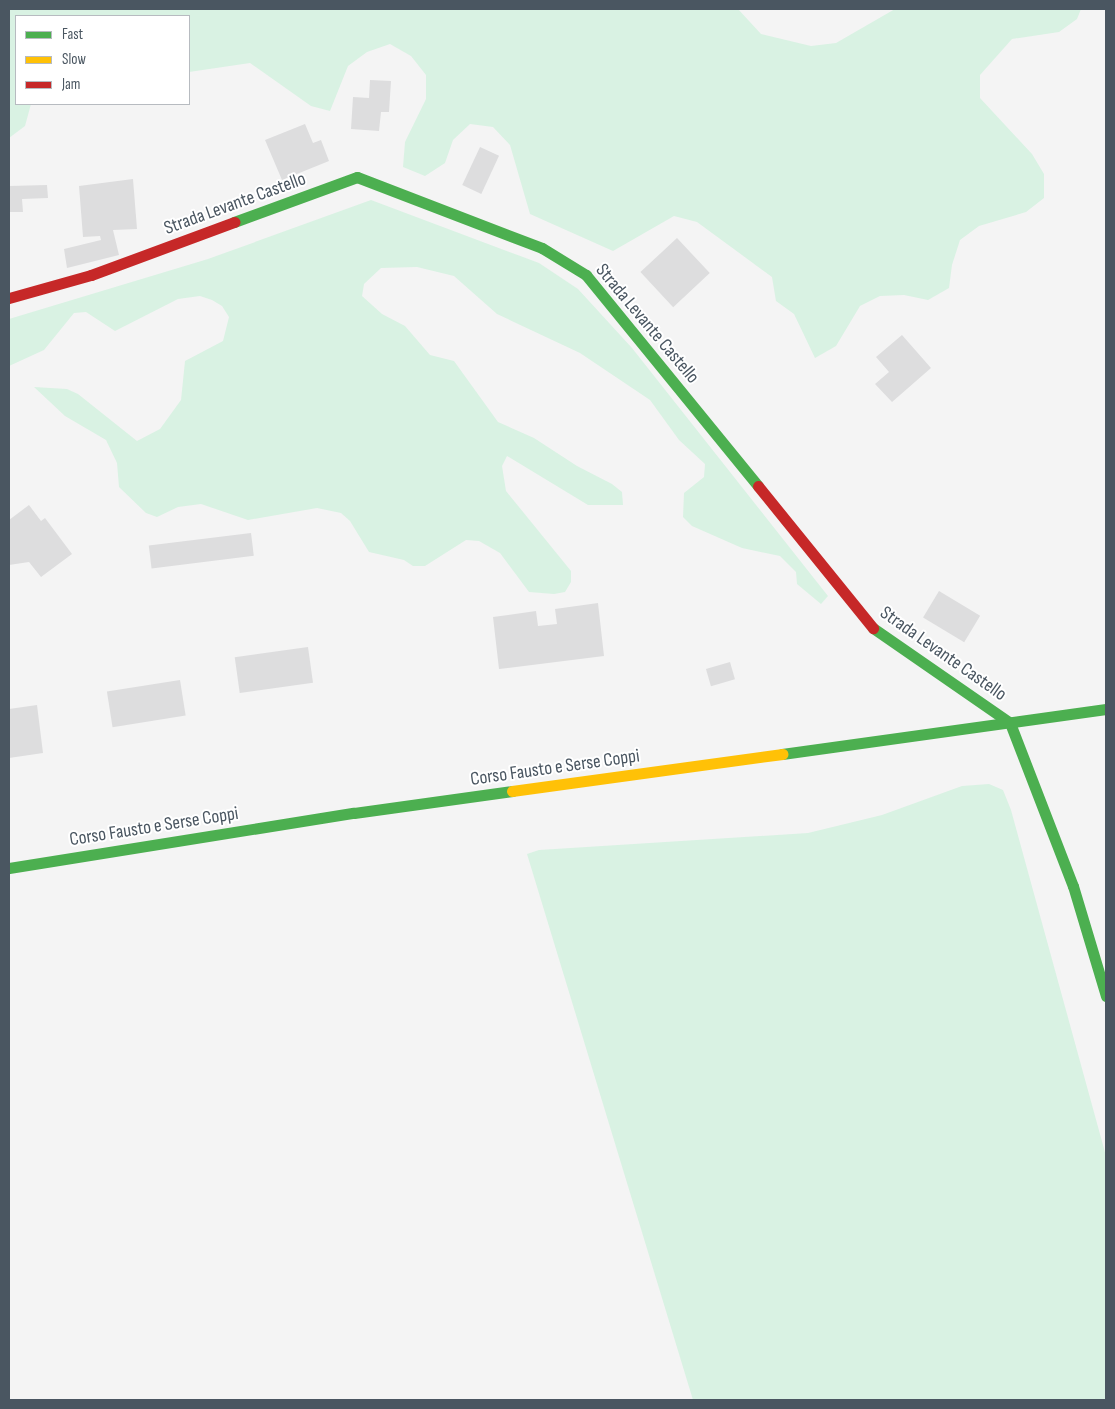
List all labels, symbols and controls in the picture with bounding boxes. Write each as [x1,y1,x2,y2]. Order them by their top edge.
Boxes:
legend [15,15,190,105]
text: Fast [62,25,83,44]
text: Slow [62,50,86,69]
text: Jam [62,75,80,94]
street label: Strada Levante Castello [161,168,309,240]
street label: Strada Levante Castello [590,260,704,388]
street label: Strada Levante Castello [875,602,1011,706]
street label: Corso Fausto e Serse Coppi [469,745,641,791]
street label: Corso Fausto e Serse Coppi [68,802,240,852]

